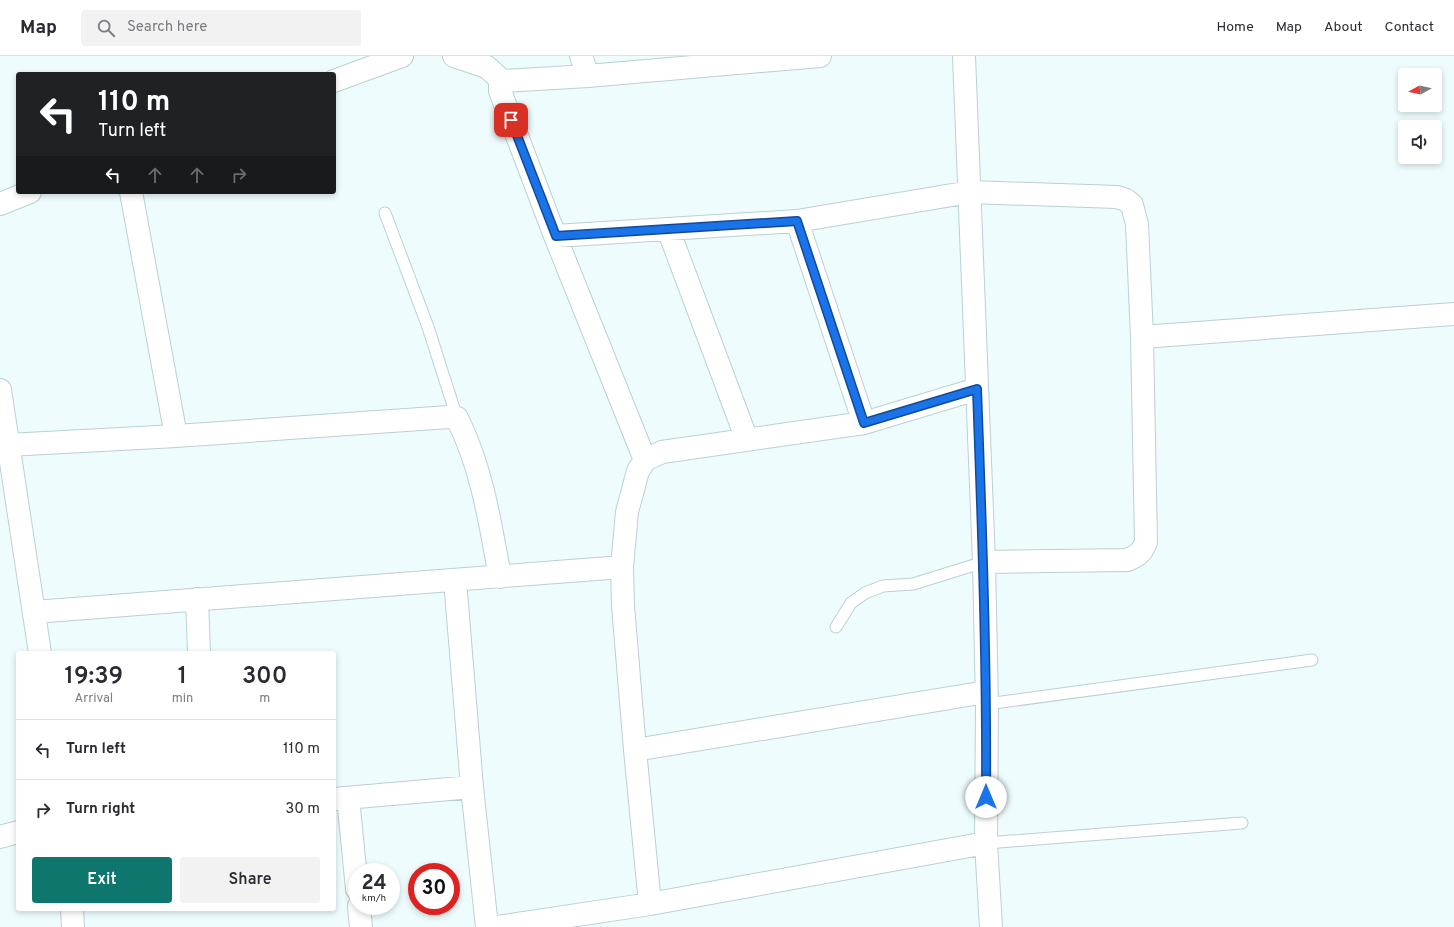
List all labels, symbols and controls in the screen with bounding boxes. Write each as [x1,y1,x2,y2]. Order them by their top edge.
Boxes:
search box [81,10,361,46]
text: Map [20,16,57,40]
icon: search [95,17,117,39]
text: Search here [127,18,207,37]
text: Home [1217,19,1254,36]
text: Map [1276,19,1302,36]
text: About [1324,19,1363,36]
text: Contact [1385,19,1434,36]
north arrow [1398,68,1442,112]
map controls [1398,68,1442,164]
text: 110 m [98,85,170,121]
icon: left [32,88,84,140]
pin [494,103,528,137]
icon: arrive [500,109,522,131]
text: Turn left [98,120,166,143]
button: sound [1398,120,1442,164]
icon: left [102,164,124,186]
icon: ahead [144,164,166,186]
icon: ahead [186,164,208,186]
icon: right [228,164,250,186]
text: 19:39 [65,662,123,692]
text: 1 [178,662,187,692]
text: 300 [242,662,287,692]
text: Arrival [74,691,113,707]
text: min [172,691,193,707]
text: m [259,691,270,707]
icon: left [32,739,54,761]
text: Turn left [66,740,126,759]
text: 110 m [283,740,320,759]
position arrow [965,776,1007,818]
icon: right [32,799,54,821]
text: Turn right [66,800,135,819]
text: 30 m [285,800,320,819]
button: Exit [32,857,172,903]
button: Share [180,857,320,903]
speed limit sign: 30 [408,863,460,915]
text: 24 [361,871,387,897]
text: km/h [362,892,386,905]

